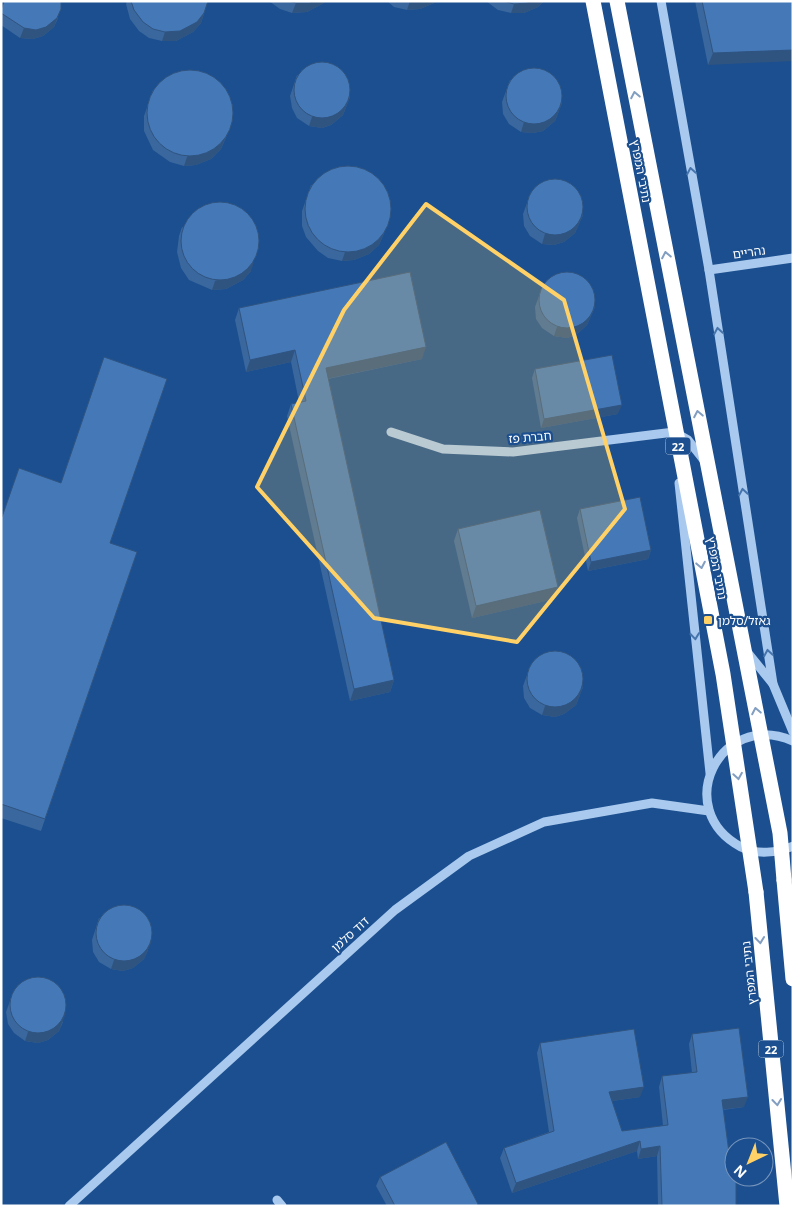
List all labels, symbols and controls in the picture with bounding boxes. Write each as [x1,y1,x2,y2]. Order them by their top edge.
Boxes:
one-way arrow [630,91,641,100]
street label: נתיבי המפרץ [627,138,655,204]
one-way arrow [687,167,697,175]
street label: נהריים [731,241,767,263]
one-way arrow [662,250,672,259]
one-way arrow [714,327,724,336]
one-way arrow [693,410,703,418]
street label: חברת פז [508,427,552,447]
road number: 22 [666,438,690,454]
one-way arrow [739,488,749,496]
street label: נתיבי המפרץ [703,535,731,601]
one-way arrow [696,560,706,569]
place label: גאזל/סלמן [718,612,771,629]
marker: גאזל/סלמן [702,614,714,626]
one-way arrow [690,632,701,640]
one-way arrow [763,648,774,656]
one-way arrow [751,706,762,715]
one-way arrow [732,773,743,781]
street label: דוד סלמן [327,912,373,956]
one-way arrow [755,936,766,944]
street label: נתיבי המפרץ [737,940,761,1006]
road number: 22 [758,1040,784,1058]
one-way arrow [771,1098,782,1106]
north arrow [724,1137,774,1187]
text: N [729,1161,750,1183]

